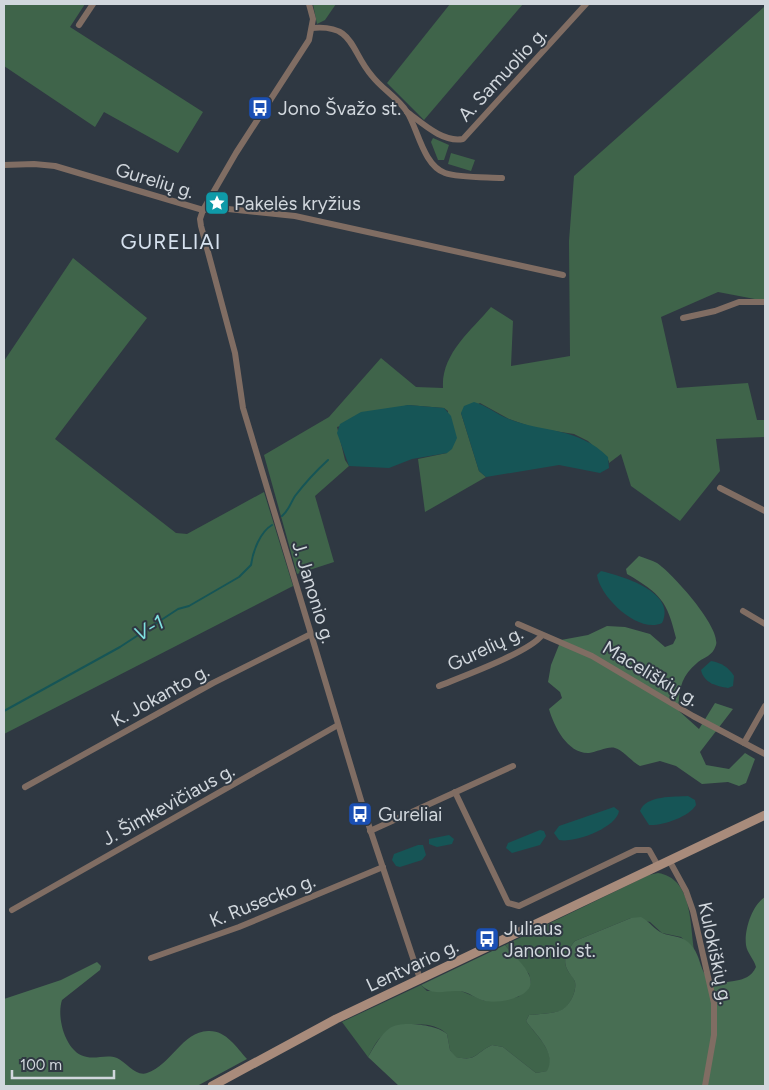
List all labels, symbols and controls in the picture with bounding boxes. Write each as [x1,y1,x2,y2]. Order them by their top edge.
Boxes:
street label: A. Samuolio g. [453,23,552,126]
bus stop icon: Jono Švažo st. [247,95,273,121]
place label: Jono Švažo st. [278,97,401,120]
street label: Gurelių g. [113,158,197,203]
place icon: Pakelės kryžius [204,190,230,216]
place label: Pakelės kryžius [234,192,361,215]
district label: GURELIAI [121,229,221,254]
street label: J. Janonio g. [287,538,340,646]
water label: V-1 [130,610,168,646]
street label: Gurelių g. [444,621,527,676]
street label: Maceliškių g. [599,636,703,711]
street label: K. Jokanto g. [107,659,213,732]
street label: J. Šimkevičiaus g. [98,759,238,850]
bus stop icon: Gureliai [347,801,373,827]
place label: Gureliai [378,803,443,826]
street label: K. Rusecko g. [206,869,318,932]
street label: Kulokiškių g. [693,900,738,1006]
place label: Juliaus Janonio st. [504,917,596,962]
bus stop icon: Juliaus Janonio st. [474,926,500,952]
street label: Lentvario g. [362,934,462,997]
scale bar [12,1048,115,1080]
text: 100 m [20,1056,62,1074]

